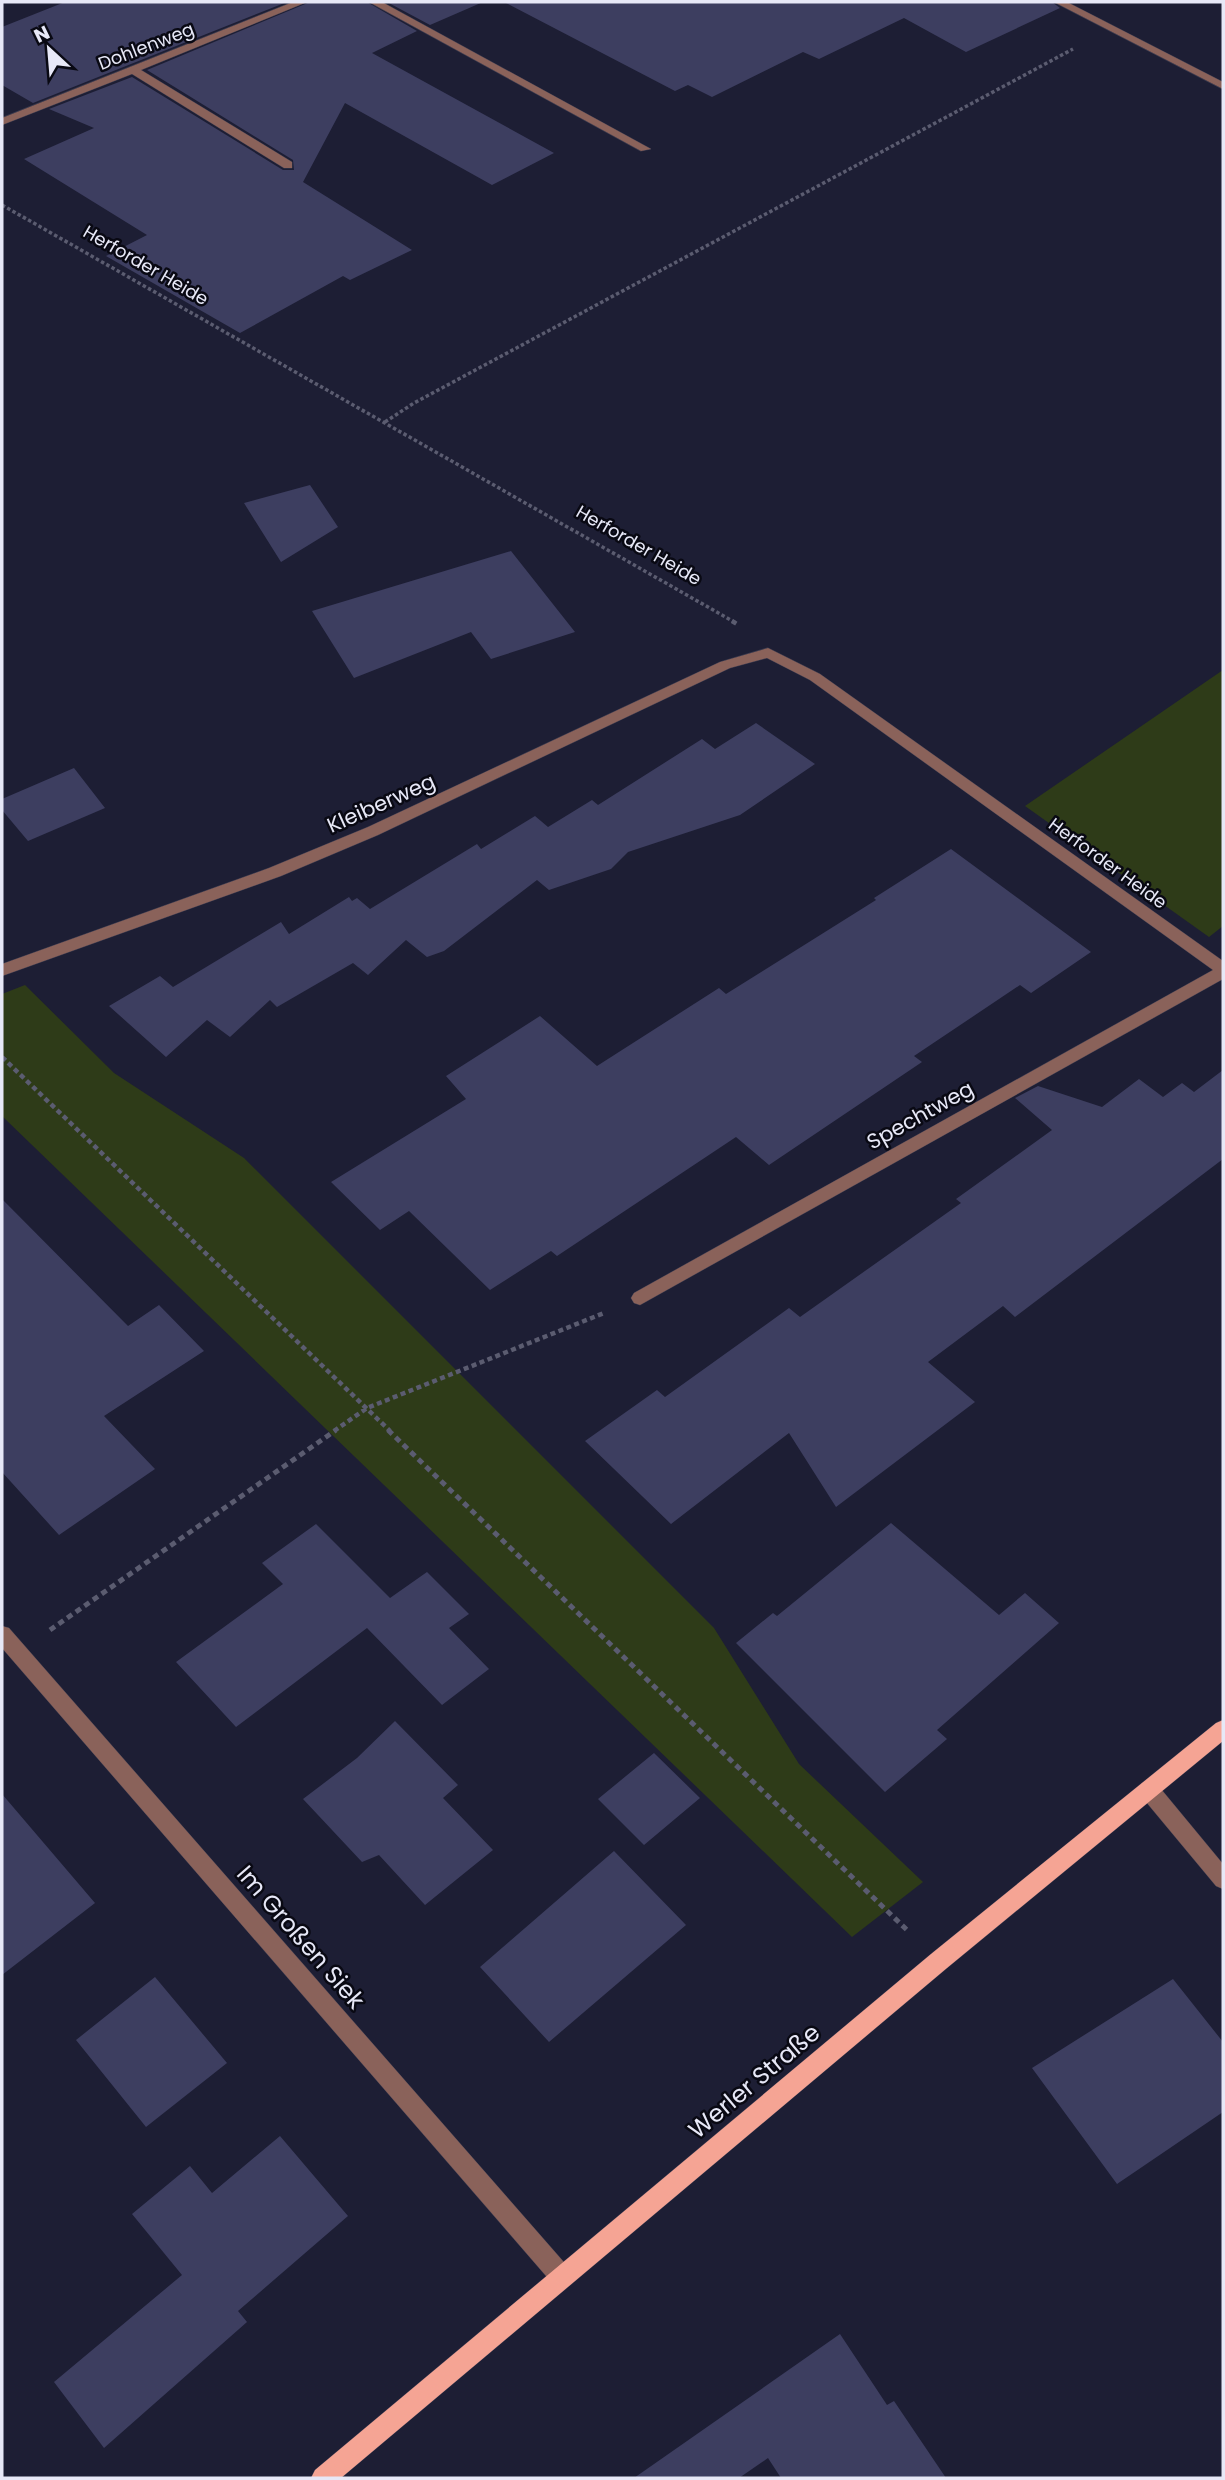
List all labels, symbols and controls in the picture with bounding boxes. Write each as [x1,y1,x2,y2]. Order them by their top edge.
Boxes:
north arrow [14,14,84,84]
street label: Dohlenweg [94,16,198,76]
text: N [29,19,54,49]
street label: Herforder Heide [79,219,213,311]
street label: Herforder Heide [572,499,706,591]
street label: Kleiberweg [322,766,440,840]
street label: Herforder Heide [1044,812,1172,914]
street label: Spechtweg [861,1074,979,1156]
street label: Im Großen Siek [229,1858,373,2016]
street label: Werler Straße [681,2016,827,2146]

